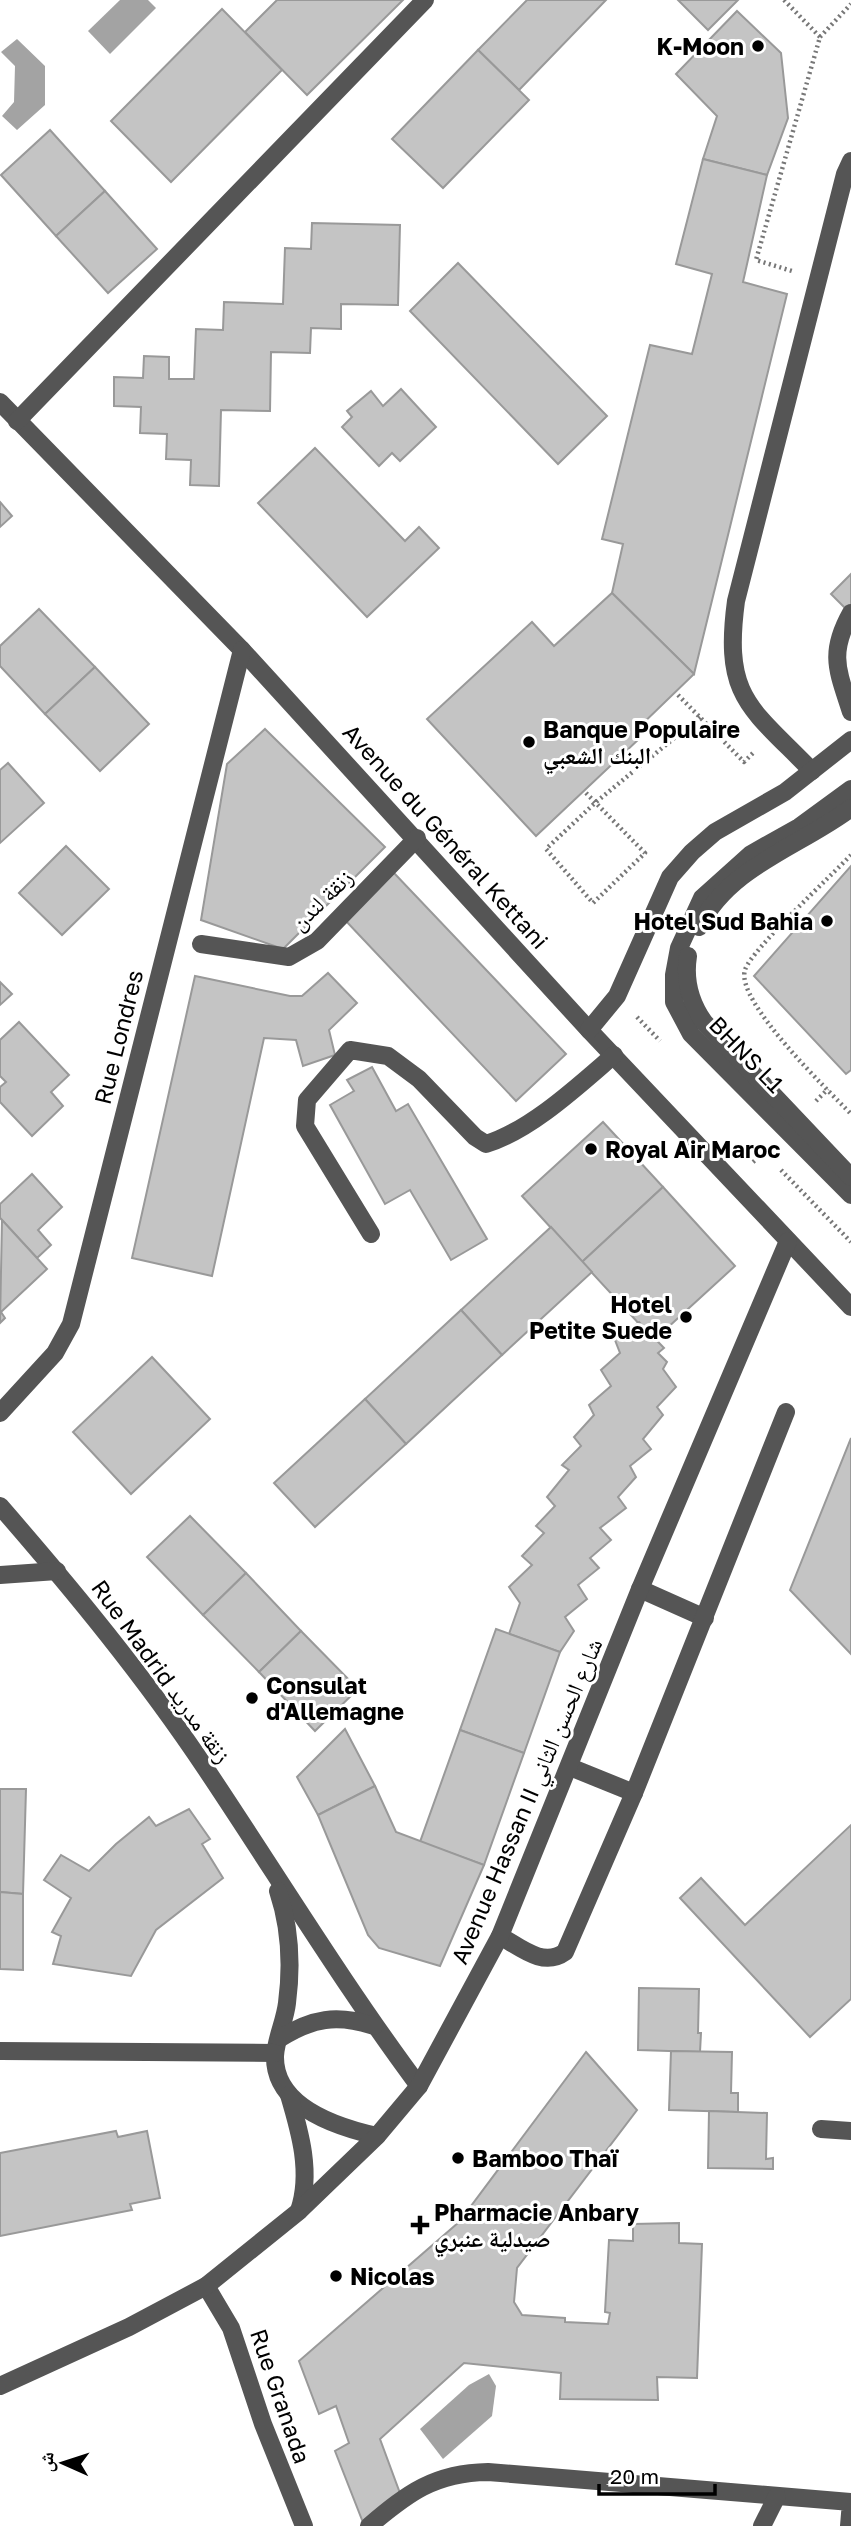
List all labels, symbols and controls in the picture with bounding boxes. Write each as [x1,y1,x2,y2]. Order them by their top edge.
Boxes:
place label: K-Moon [657,32,744,60]
marker: K-Moon [750,38,766,54]
place label: Banque Populaire البنك الشعبي [543,715,740,775]
street label: Avenue du Général Kettani [338,718,554,954]
marker: Banque Populaire البنك الشعبي [521,734,537,750]
street label: زنقة لندن [284,862,359,936]
place label: Hotel Sud Bahia [634,907,813,935]
marker: Hotel Sud Bahia [819,913,835,929]
street label: Rue Londres [88,967,148,1107]
street label: BHNS L1 [704,1010,790,1098]
place label: Royal Air Maroc [605,1135,781,1163]
marker: Royal Air Maroc [583,1141,599,1157]
place label: Hotel Petite Suede [529,1290,672,1344]
marker: Hotel Petite Suede [678,1309,694,1325]
street label: Rue Madrid زنقة مدريد [86,1574,238,1768]
street label: Avenue Hassan II شارع الحسن الثاني [445,1634,613,1970]
place label: Consulat d'Allemagne [266,1671,404,1725]
marker: Consulat d'Allemagne [244,1690,260,1706]
place label: Bamboo Thaï [472,2144,619,2172]
marker: Bamboo Thaï [450,2150,466,2166]
place label: Pharmacie Anbary صيدلية عنبري [434,2198,639,2258]
marker: Pharmacie Anbary صيدلية عنبري [412,2217,428,2233]
place label: Nicolas [350,2262,435,2290]
marker: Nicolas [328,2268,344,2284]
street label: Rue Granada [245,2325,317,2467]
north arrow [28,2428,98,2498]
text: ش [34,2451,59,2473]
scale bar [599,2452,714,2496]
text: 20 m [610,2463,659,2489]

